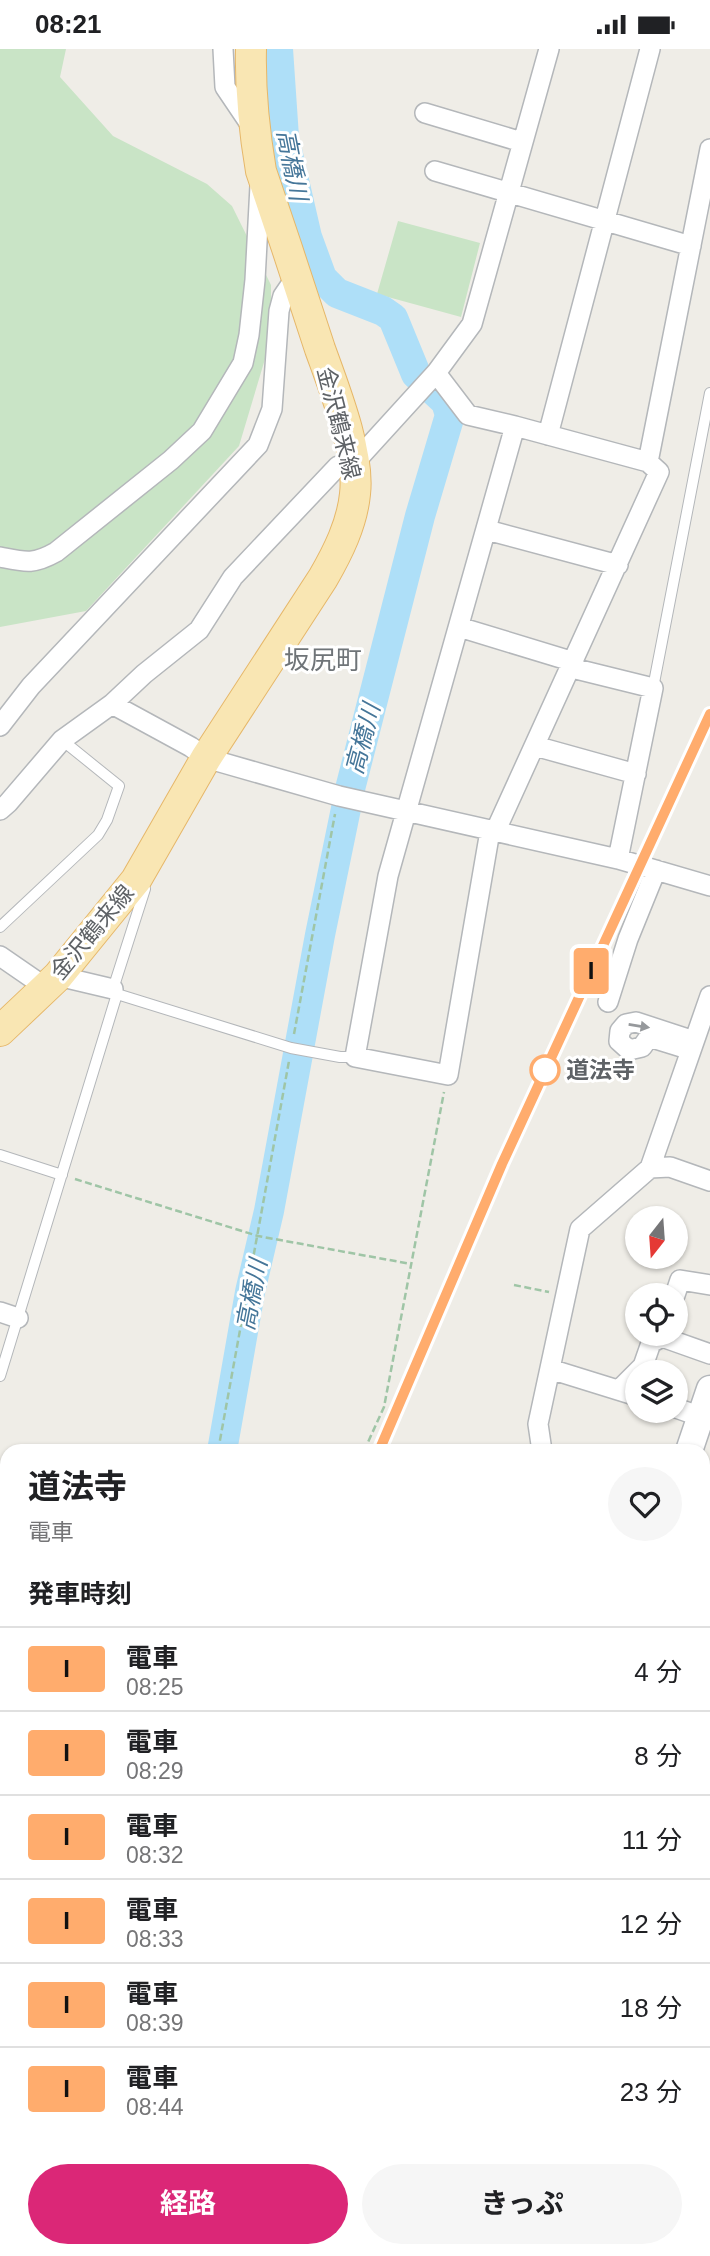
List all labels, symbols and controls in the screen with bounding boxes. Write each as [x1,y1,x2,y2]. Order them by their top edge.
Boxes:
text: 08:21 [35,9,102,39]
water label: 高橋川 [272,127,313,206]
street label: 金沢鶴来線 [312,364,366,482]
district label: 坂尻町 [284,645,362,675]
water label: 高橋川 [340,698,386,777]
street label: 金沢鶴来線 [45,880,139,984]
line badge: I [568,948,614,994]
text: I [588,957,594,984]
one-way arrow [628,1021,650,1032]
marker: 道法寺 [530,1055,560,1085]
place label: 道法寺 [566,1057,635,1083]
north arrow [625,1206,688,1269]
map controls [625,1206,688,1423]
water label: 高橋川 [231,1254,272,1333]
button: locate [625,1283,688,1346]
button: layers [625,1360,688,1423]
button: heart [608,1467,682,1541]
text: 道法寺 [28,1468,127,1505]
text: 電車 [28,1519,74,1545]
text: 発車時刻 [28,1579,132,1609]
text: 電車 [126,1643,178,1673]
text: I [63,1655,70,1682]
text: 4 分 [634,1657,682,1687]
text: 08:25 [126,1674,184,1700]
text: 電車 [126,1727,178,1757]
text: I [63,1739,70,1766]
text: 8 分 [634,1741,682,1771]
text: 08:29 [126,1758,184,1784]
text: 電車 [126,1811,178,1841]
text: I [63,1823,70,1850]
text: 11 分 [622,1825,682,1855]
text: 08:32 [126,1842,184,1868]
text: 電車 [126,1895,178,1925]
text: I [63,1907,70,1934]
text: 12 分 [620,1909,682,1939]
text: 08:33 [126,1926,184,1952]
text: 電車 [126,1979,178,2009]
text: I [63,1991,70,2018]
text: 18 分 [620,1993,682,2023]
text: 08:39 [126,2010,184,2036]
text: 電車 [126,2063,178,2093]
text: I [63,2075,70,2102]
text: 23 分 [620,2077,682,2107]
text: 08:44 [126,2094,184,2120]
button: 経路 [28,2164,348,2244]
button: きっぷ [362,2164,682,2244]

